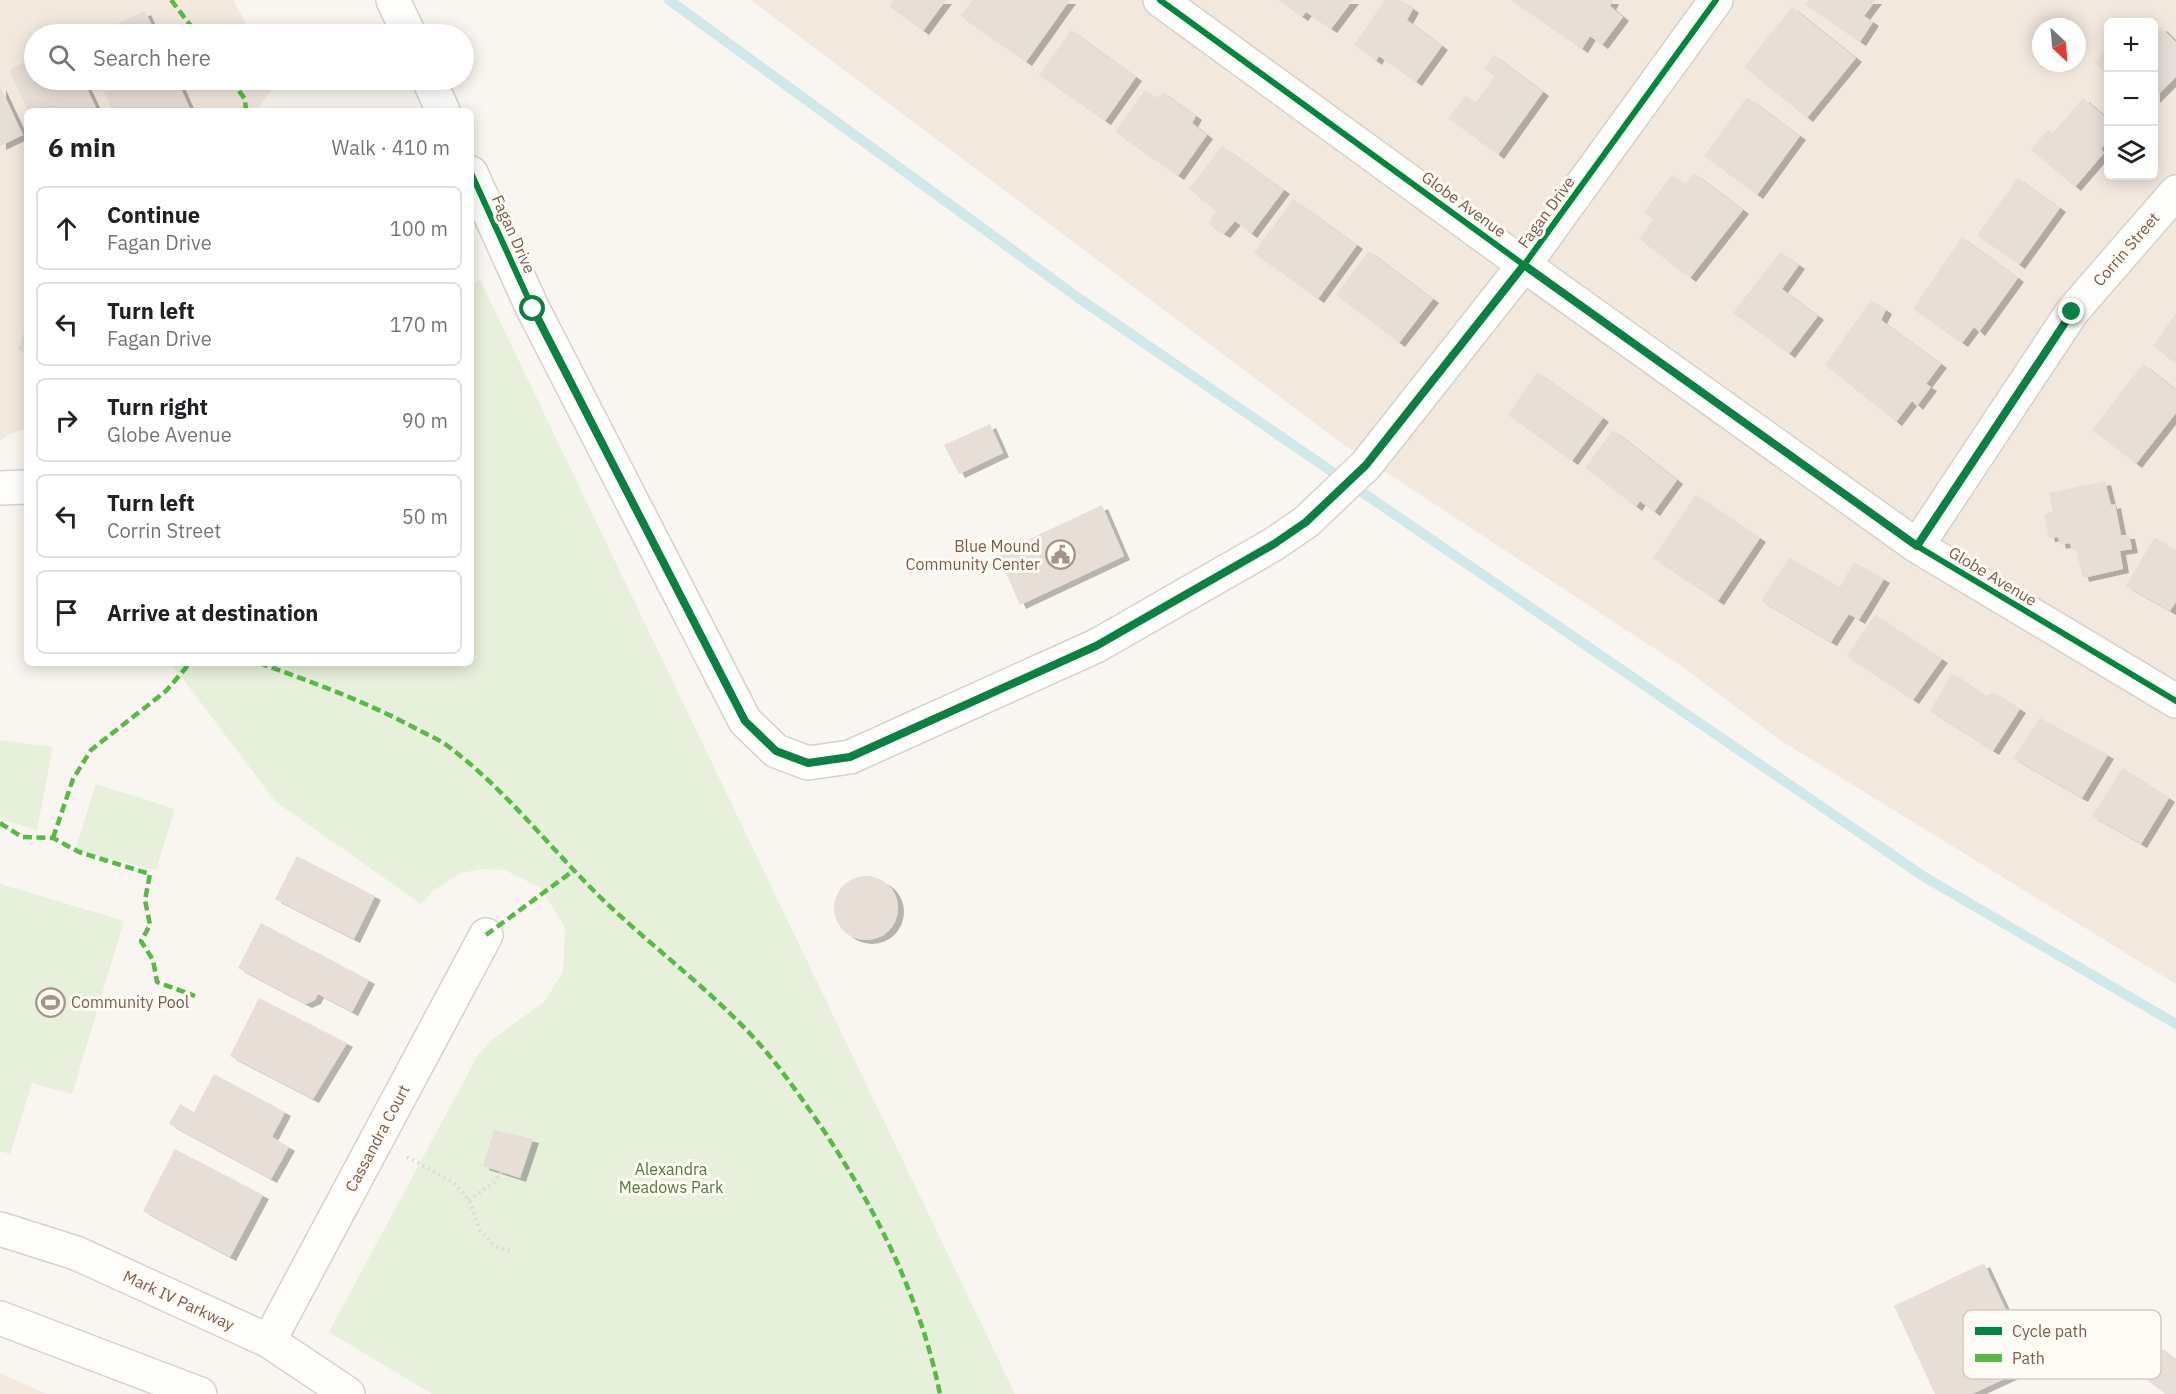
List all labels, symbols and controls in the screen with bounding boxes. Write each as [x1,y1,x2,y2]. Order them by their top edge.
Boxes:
north arrow [2032,18,2086,72]
map controls [2104,18,2158,180]
button: + [2104,18,2158,72]
search box [24,24,474,90]
icon: search [45,41,78,74]
text: Search here [93,43,211,72]
button: − [2104,72,2158,126]
button: layers [2104,126,2158,180]
text: 6 min [48,130,116,164]
text: Walk · 410 m [332,134,450,161]
street label: Globe Avenue [1418,167,1510,242]
street label: Fagan Drive [1513,172,1579,252]
street label: Fagan Drive [488,192,540,277]
text: Continue [107,200,200,229]
street label: Corrin Street [2088,208,2164,290]
icon: ahead [50,212,83,245]
text: 100 m [390,215,448,242]
text: Fagan Drive [107,229,212,256]
route start [519,295,545,321]
text: Turn left [107,296,195,325]
route end [2058,298,2084,324]
icon: left [50,308,83,341]
text: 170 m [390,311,448,338]
text: Fagan Drive [107,325,212,352]
text: Turn right [107,392,208,421]
icon: right [50,404,83,437]
text: 90 m [402,407,448,434]
text: Globe Avenue [107,421,232,448]
text: Turn left [107,488,195,517]
icon: left [50,500,83,533]
text: 50 m [402,503,448,530]
text: Corrin Street [107,517,221,544]
place label: Blue Mound Community Center [906,536,1040,574]
public building icon: Blue Mound Community Center [1045,539,1077,571]
street label: Globe Avenue [1945,542,2041,610]
icon: arrive [50,596,83,629]
text: Arrive at destination [107,598,318,627]
sports icon: Community Pool [34,986,66,1018]
place label: Community Pool [71,992,189,1012]
street label: Cassandra Court [340,1081,414,1195]
park label: Alexandra Meadows Park [619,1159,724,1197]
street label: Mark IV Parkway [120,1265,238,1335]
legend [1963,1310,2161,1379]
text: Cycle path [2012,1321,2087,1341]
text: Path [2012,1348,2045,1368]

